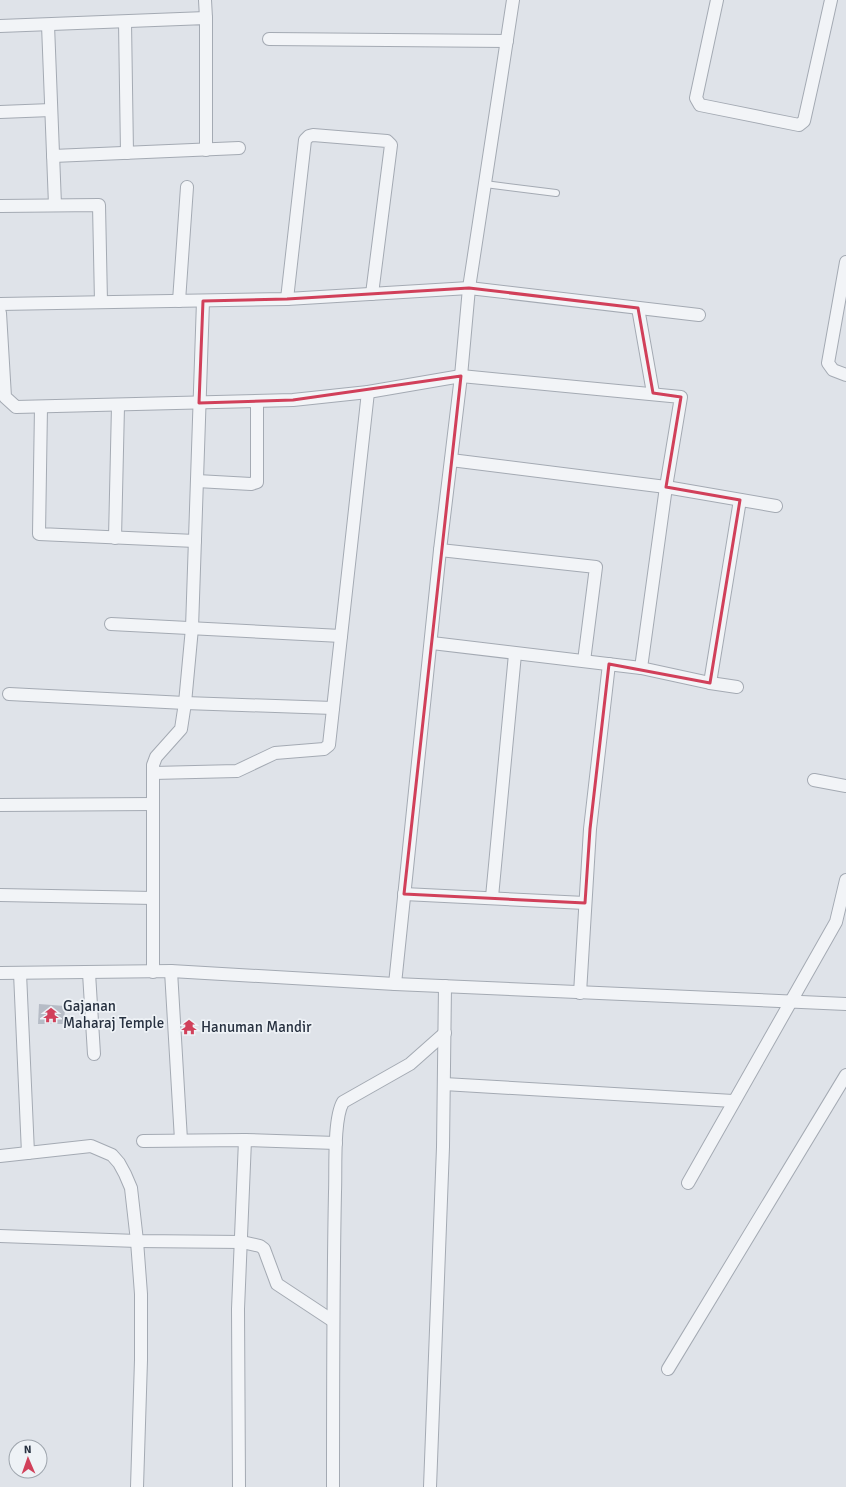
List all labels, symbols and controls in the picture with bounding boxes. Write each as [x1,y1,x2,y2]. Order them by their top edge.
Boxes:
place label: Gajanan Maharaj Temple [63,997,164,1032]
temple icon: Gajanan Maharaj Temple [42,1006,60,1024]
temple icon: Hanuman Mandir [180,1018,198,1036]
place label: Hanuman Mandir [201,1018,312,1036]
north arrow [8,1439,48,1479]
text: N [24,1443,32,1456]

